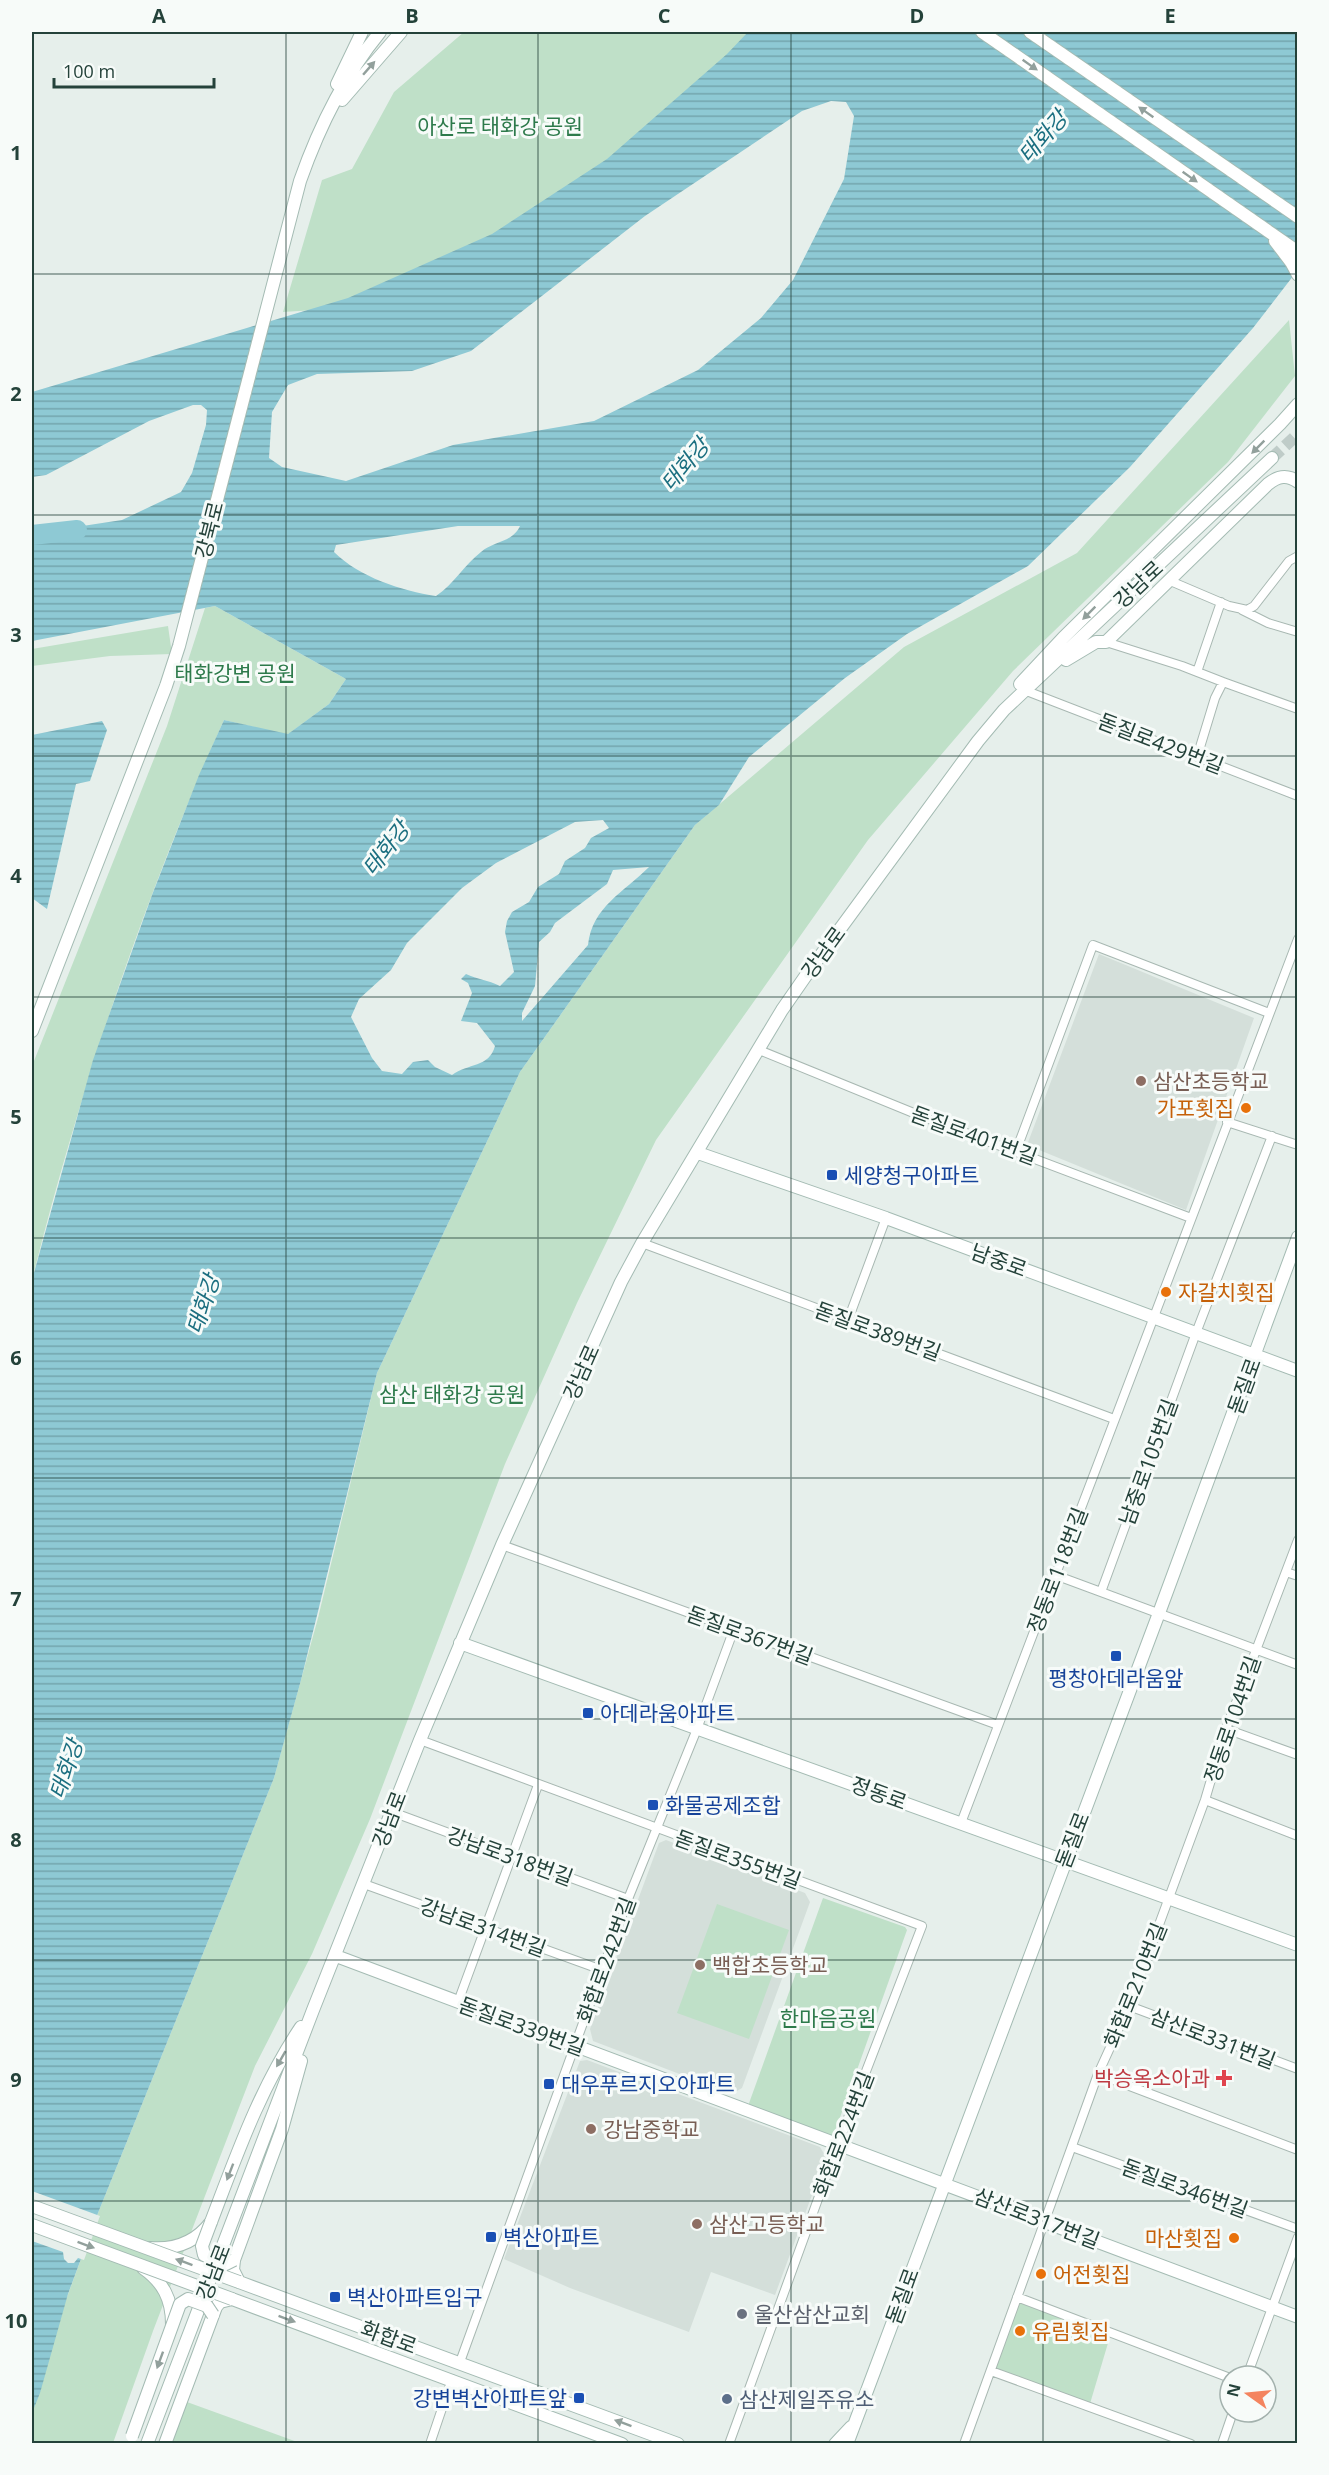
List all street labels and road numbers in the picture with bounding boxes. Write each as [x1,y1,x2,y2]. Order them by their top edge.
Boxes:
street label: 강북로 [188,498,230,562]
street label: 강남로 [1107,554,1169,614]
street label: 돋질로429번길 [1094,706,1228,780]
street label: 강남로 [795,920,851,984]
street label: 돋질로401번길 [907,1099,1041,1171]
street label: 남중로 [967,1237,1031,1283]
street label: 돋질로389번길 [811,1295,945,1367]
street label: 강남로 [556,1340,606,1404]
street label: 돋질로 [1221,1354,1267,1418]
street label: 남중로105번길 [1112,1395,1184,1529]
street label: 정동로118번길 [1020,1503,1094,1637]
street label: 돋질로367번길 [683,1599,817,1671]
street label: 정동로104번길 [1197,1652,1267,1786]
street label: 정동로 [847,1770,911,1816]
street label: 강남로 [366,1787,412,1851]
street label: 돋질로 [1049,1808,1095,1872]
street label: 강남로318번길 [443,1820,577,1892]
street label: 돋질로355번길 [671,1823,805,1895]
street label: 강남로314번길 [416,1891,550,1963]
street label: 화합로242번길 [570,1893,642,2027]
street label: 화합로210번길 [1097,1918,1173,2052]
street label: 돋질로339번길 [455,1990,589,2062]
street label: 삼산로331번길 [1146,2001,1280,2075]
street label: 화합로224번길 [806,2067,880,2201]
street label: 돋질로346번길 [1118,2152,1252,2224]
street label: 삼산로317번길 [970,2181,1104,2255]
street label: 강남로 [190,2240,236,2304]
street label: 돋질로 [879,2264,925,2328]
street label: 화합로 [357,2314,421,2360]

